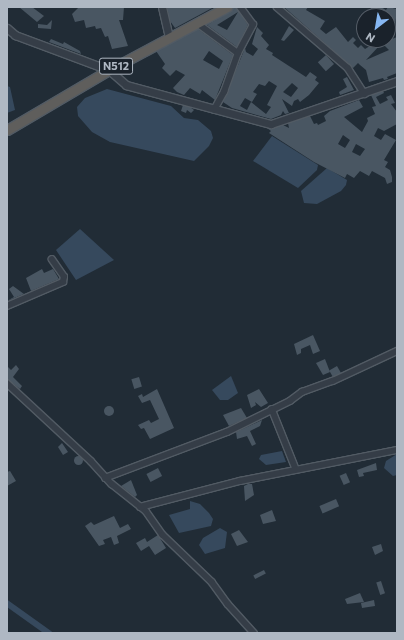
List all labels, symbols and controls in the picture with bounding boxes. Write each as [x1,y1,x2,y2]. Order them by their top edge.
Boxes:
north arrow [356,8,396,48]
text: N [363,30,377,46]
road number: N512 [99,57,133,75]

